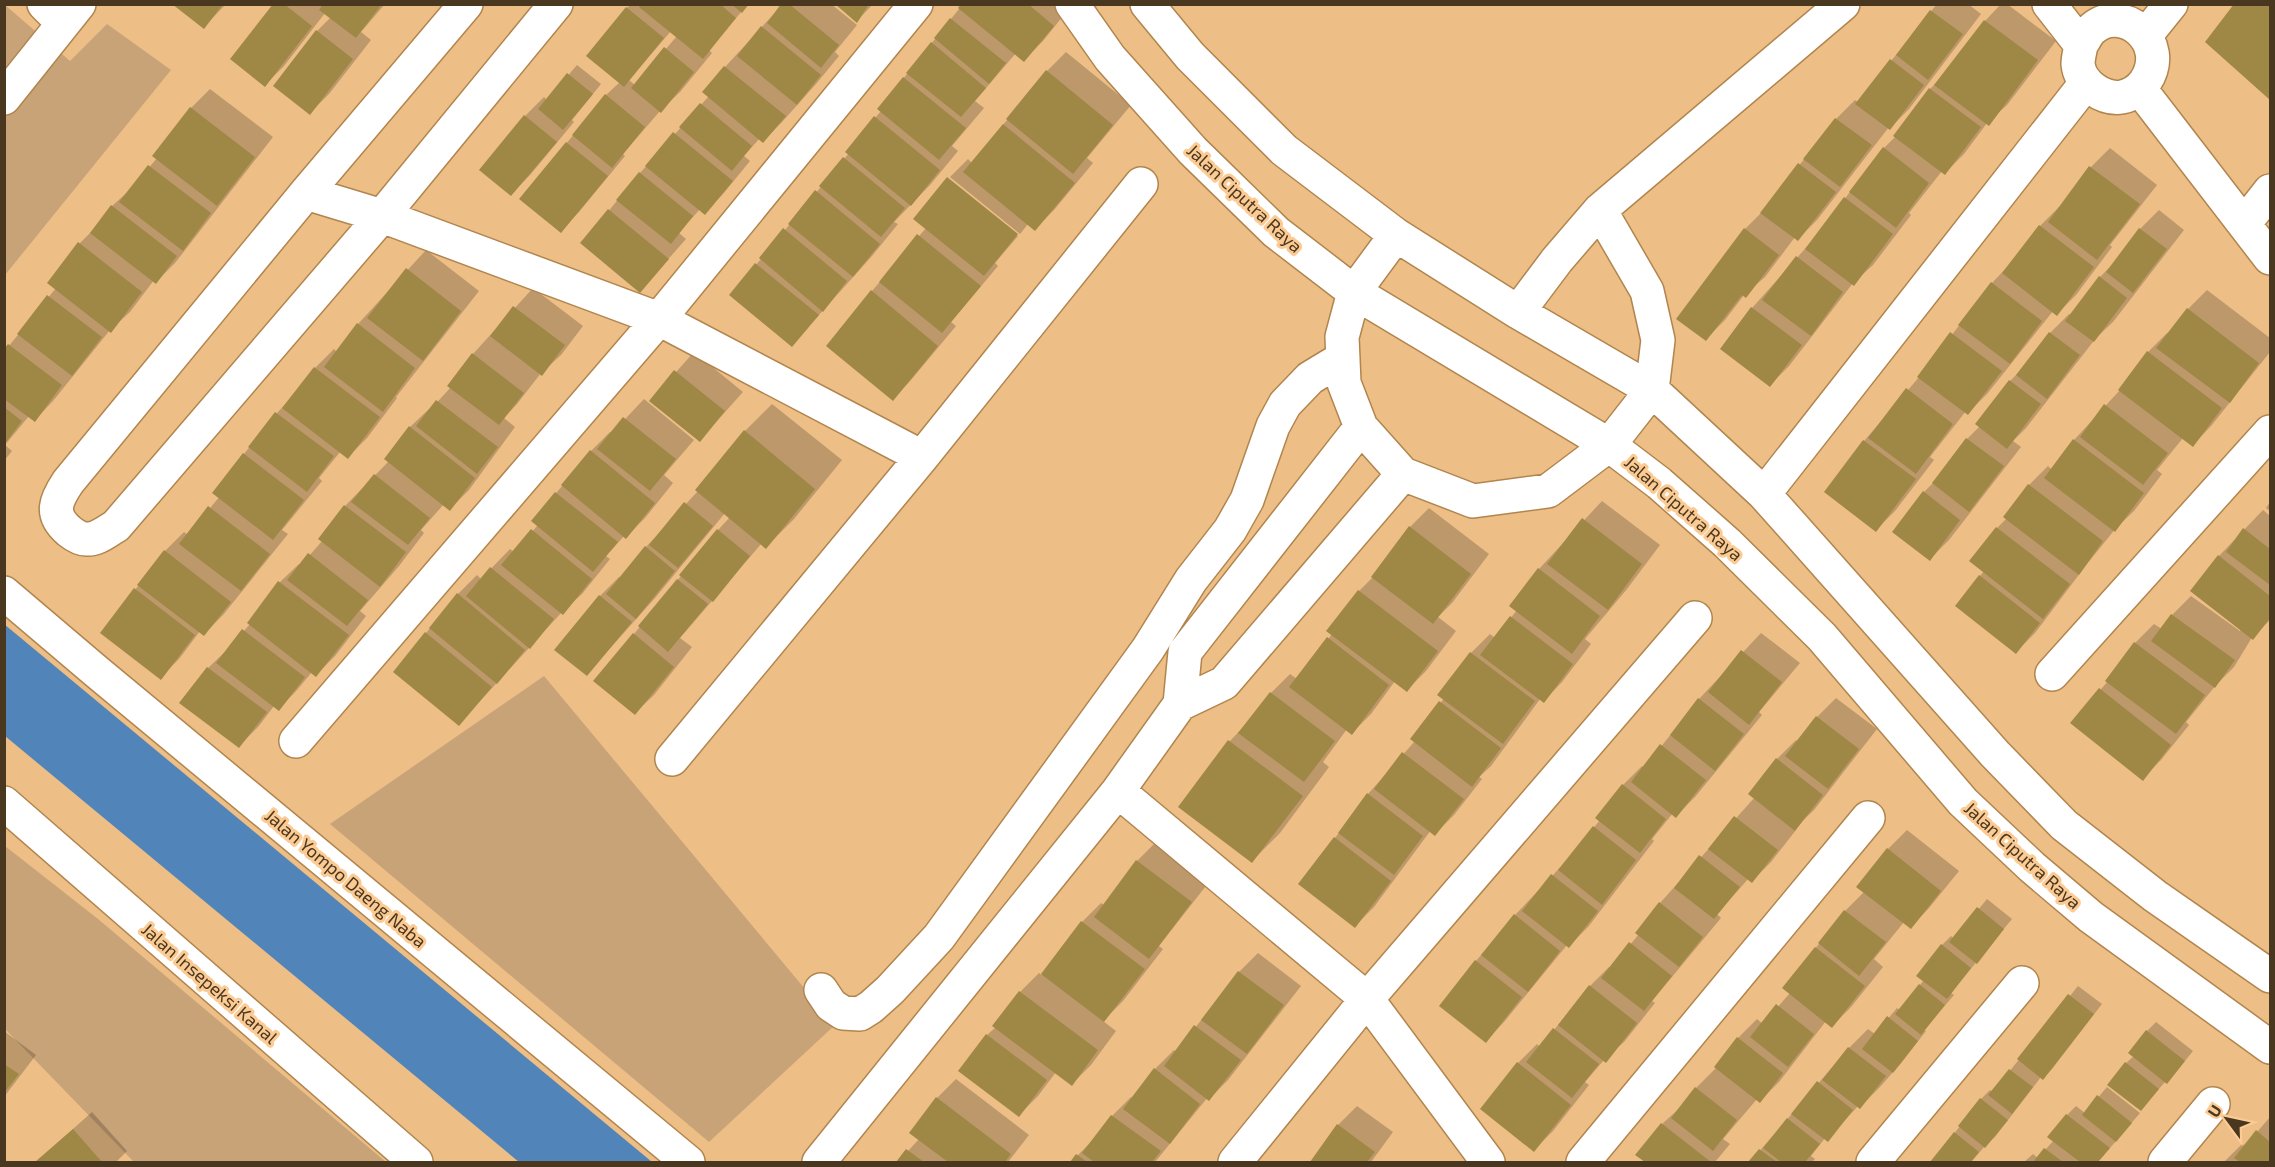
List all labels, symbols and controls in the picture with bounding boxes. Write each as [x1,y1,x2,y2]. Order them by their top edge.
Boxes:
street label: Jalan Ciputra Raya [1183,139,1307,257]
street label: Jalan Ciputra Raya [1620,451,1748,565]
street label: Jalan Ciputra Raya [1960,797,2086,913]
street label: Jalan Yompo Daeng Naba [261,804,431,952]
street label: Jalan Insepeksi Kanal [138,918,283,1048]
north arrow [2197,1089,2257,1149]
text: U [2203,1101,2225,1120]

